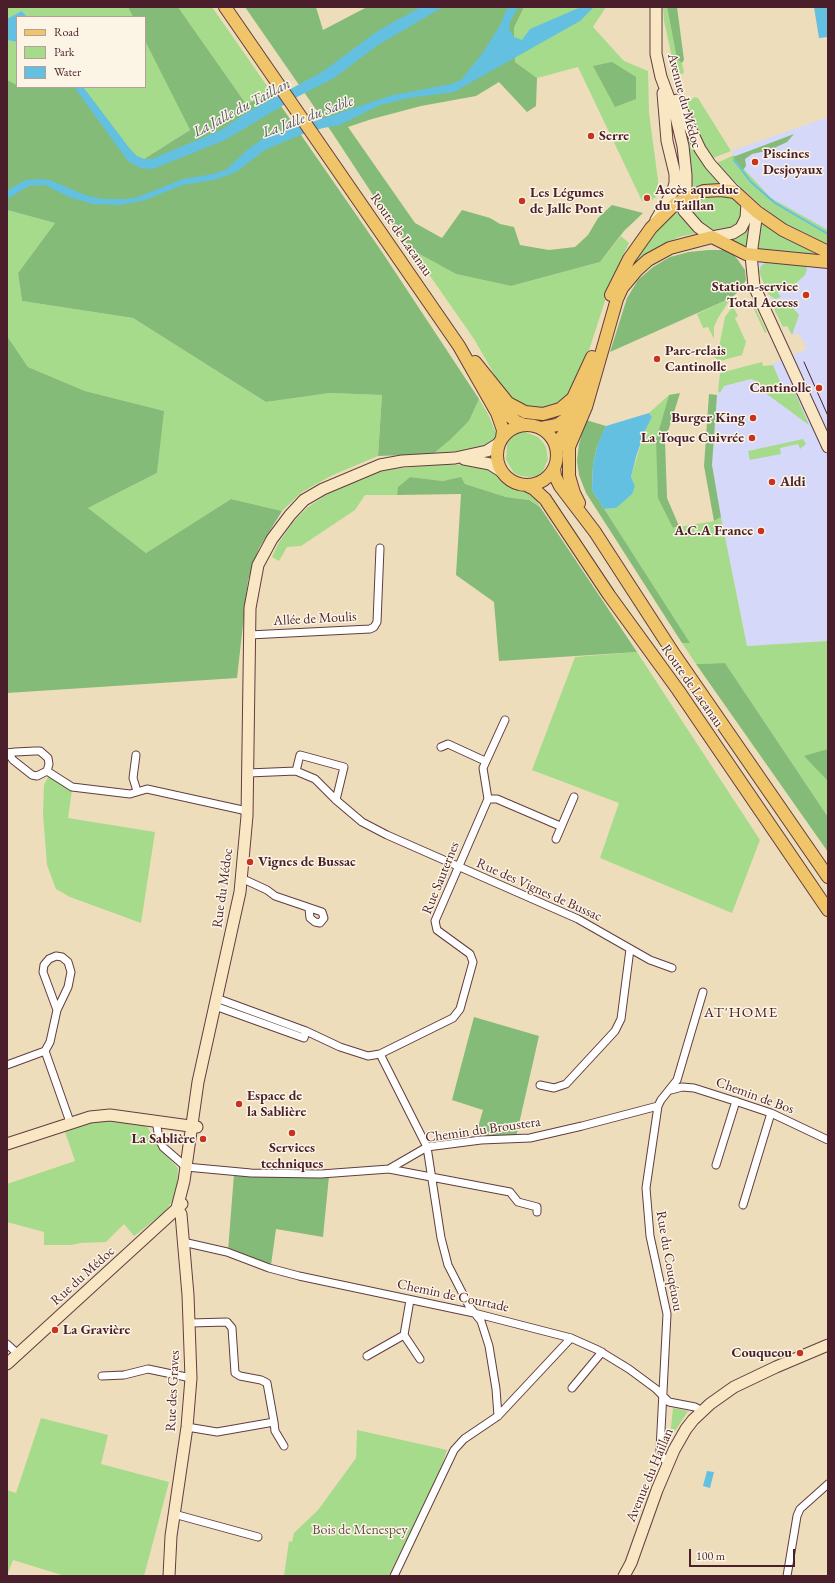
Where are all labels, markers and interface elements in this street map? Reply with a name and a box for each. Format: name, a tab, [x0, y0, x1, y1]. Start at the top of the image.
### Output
legend	[16, 16, 146, 88]
text: Road	[54, 24, 79, 40]
text: Park	[54, 44, 74, 60]
street label: Avenue du Médoc	[663, 52, 705, 150]
text: Water	[54, 64, 81, 80]
water label: La Jalle du Taillan	[190, 75, 294, 141]
water label: La Jalle du Sable	[260, 92, 356, 142]
place label: Serre	[599, 128, 629, 144]
marker: Serre	[586, 131, 596, 141]
place label: Piscines Desjoyaux	[763, 146, 822, 178]
marker: Piscines Desjoyaux	[750, 157, 760, 167]
place label: Accès aqueduc du Taillan	[655, 182, 739, 214]
place label: Les Légumes de Jalle Pont	[530, 185, 604, 218]
street label: Route de Lacanau	[366, 190, 436, 280]
marker: Accès aqueduc du Taillan	[642, 193, 652, 203]
marker: Les Légumes de Jalle Pont	[517, 196, 527, 206]
place label: Station-service Total Access	[712, 279, 798, 312]
marker: Station-service Total Access	[801, 290, 811, 300]
place label: Parc-relais Cantinolle	[665, 343, 726, 376]
marker: Parc-relais Cantinolle	[652, 354, 662, 364]
place label: Cantinolle	[750, 380, 811, 396]
marker: Cantinolle	[814, 383, 824, 393]
place label: Burger King	[671, 410, 745, 426]
marker: Burger King	[748, 413, 758, 423]
place label: La Toque Cuivrée	[641, 430, 744, 446]
marker: La Toque Cuivrée	[747, 433, 757, 443]
place label: Aldi	[780, 474, 806, 490]
marker: Aldi	[767, 477, 777, 487]
place label: A.C.A France	[674, 523, 753, 539]
marker: A.C.A France	[756, 526, 766, 536]
street label: Allée de Moulis	[273, 608, 357, 630]
street label: Route de Lacanau	[657, 641, 727, 731]
street label: Rue Sauternes	[419, 839, 463, 917]
street label: Rue du Médoc	[209, 847, 237, 929]
place label: Vignes de Bussac	[258, 854, 356, 870]
street label: Rue des Vignes de Bussac	[474, 855, 604, 925]
marker: Vignes de Bussac	[245, 857, 255, 867]
district label: AT'HOME	[704, 1004, 778, 1022]
street label: Chemin de Bos	[714, 1074, 796, 1118]
place label: Espace de la Sablière	[247, 1088, 306, 1120]
marker: Espace de la Sablière	[234, 1099, 244, 1109]
street label: Chemin du Broustera	[424, 1114, 542, 1146]
marker: Services techniques	[287, 1128, 297, 1138]
place label: La Sablière	[132, 1131, 195, 1147]
marker: La Sablière	[198, 1134, 208, 1144]
place label: Services techniques	[261, 1140, 323, 1172]
street label: Rue du Couqéuou	[652, 1210, 686, 1312]
street label: Rue du Médoc	[48, 1243, 118, 1309]
street label: Chemin de Courtade	[396, 1276, 510, 1316]
place label: La Gravière	[63, 1322, 130, 1338]
marker: La Gravière	[50, 1325, 60, 1335]
place label: Couqueou	[732, 1345, 792, 1361]
marker: Couqueou	[795, 1348, 805, 1358]
street label: Rue des Graves	[162, 1350, 184, 1432]
street label: Avenue du Haillan	[623, 1426, 677, 1524]
park label: Bois de Menespey	[312, 1522, 408, 1538]
scale bar	[691, 1541, 797, 1567]
text: 100 m	[696, 1548, 725, 1564]

